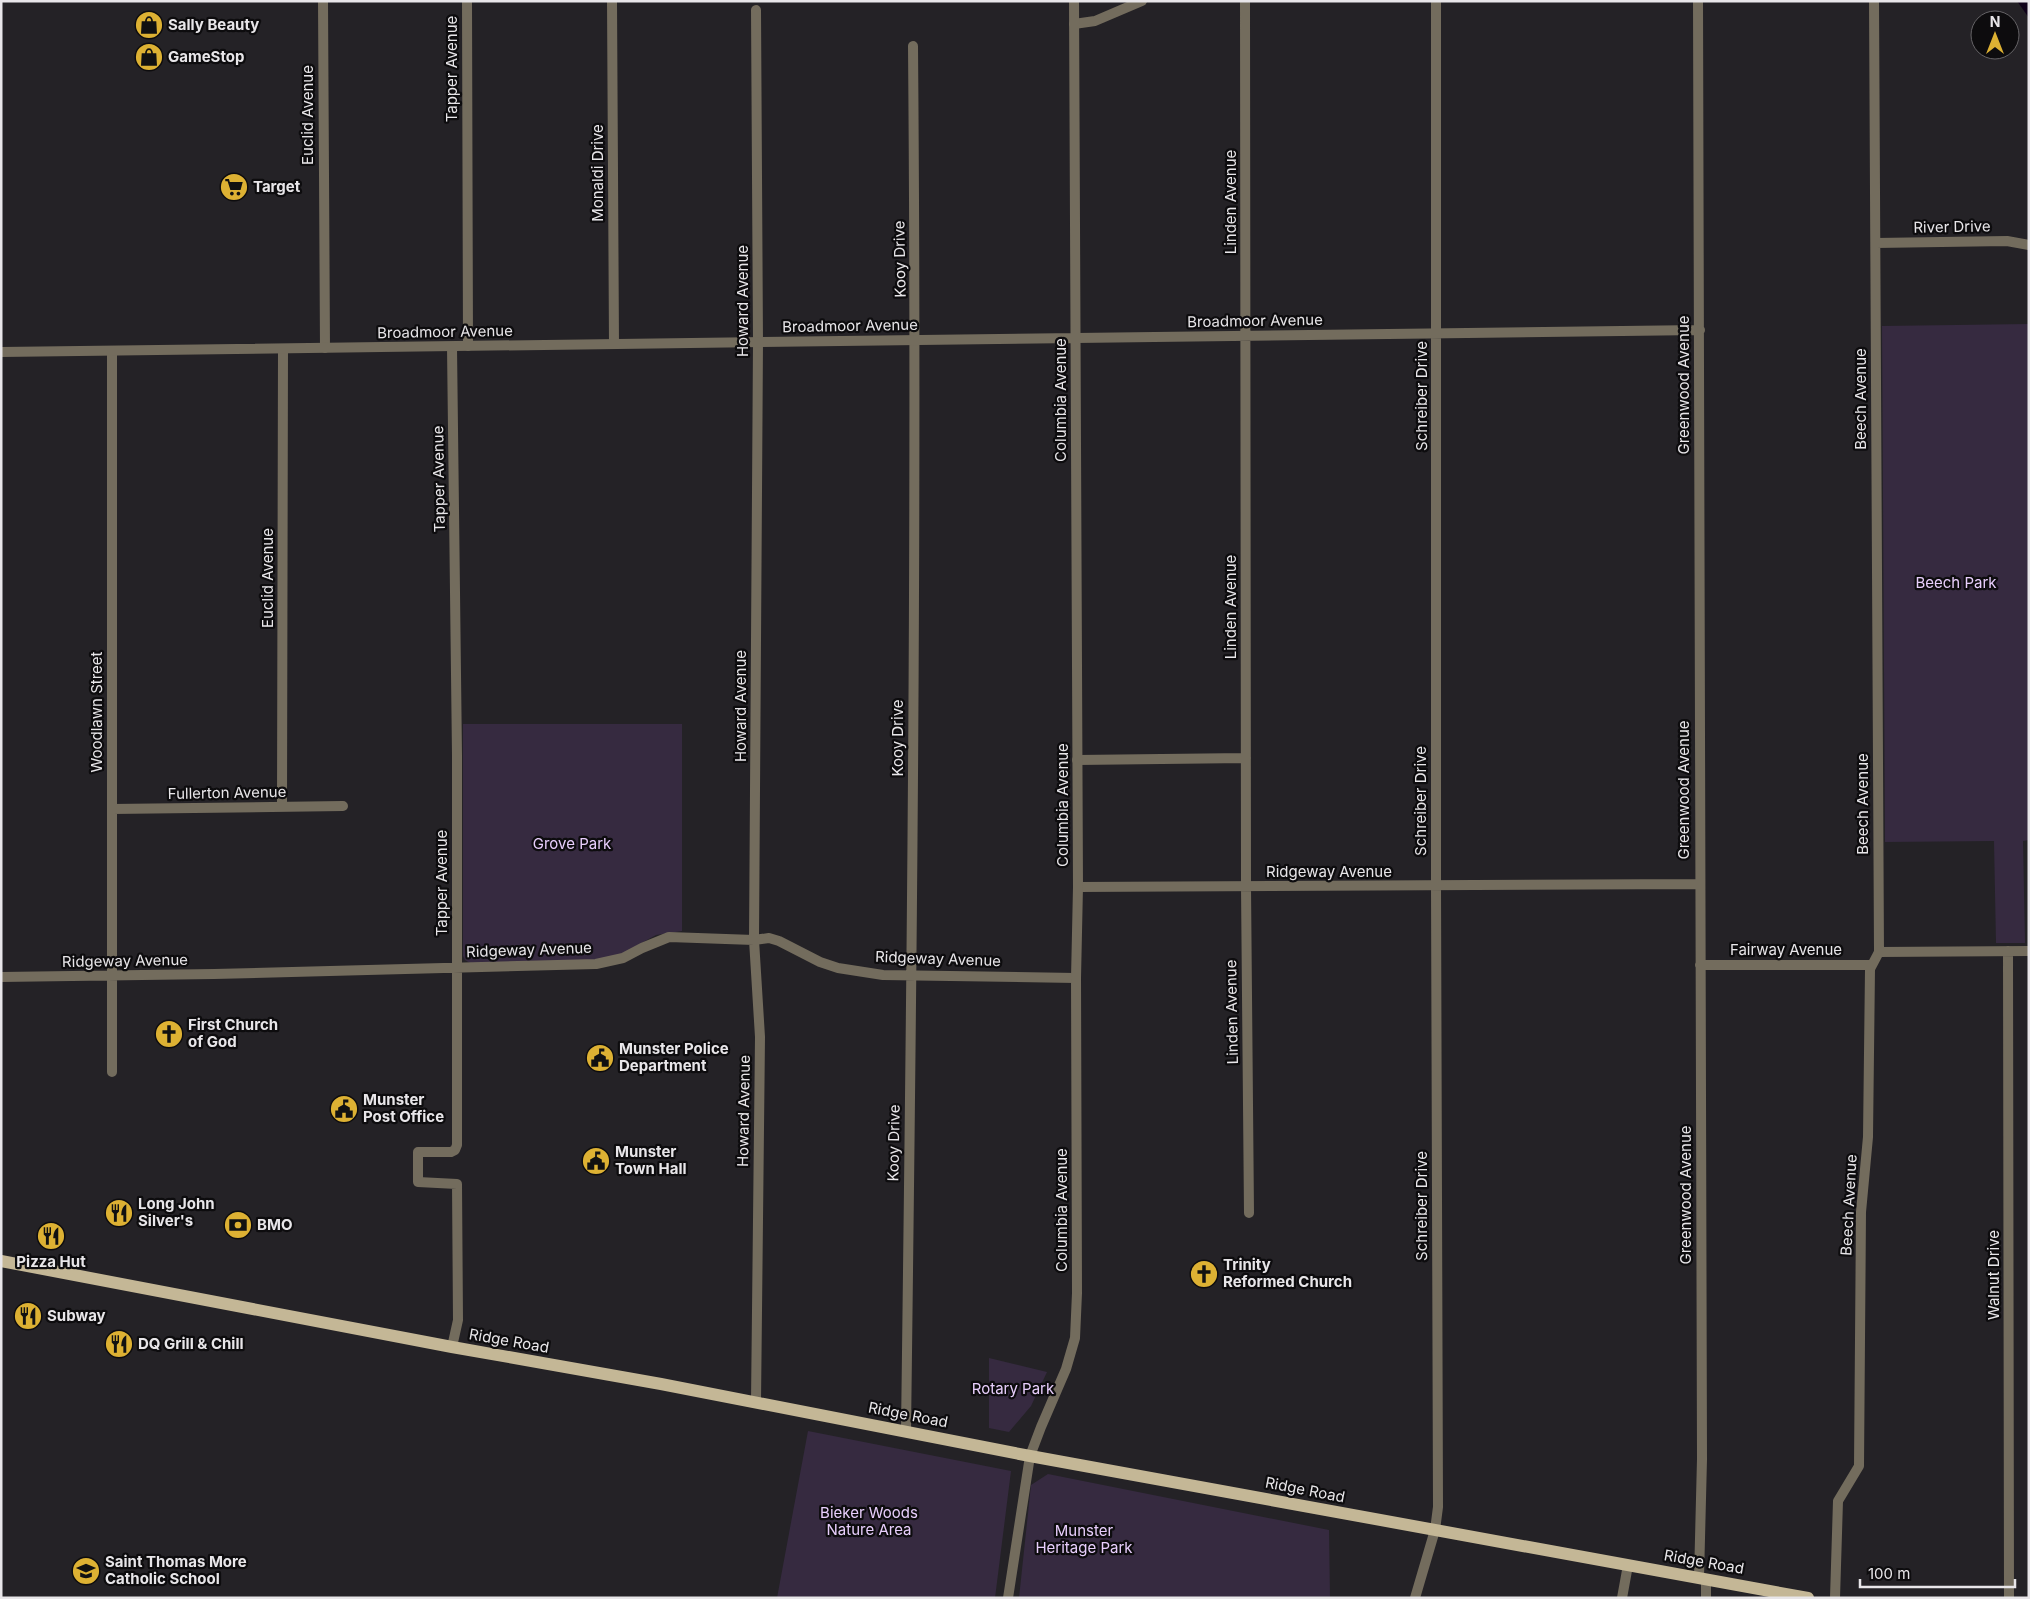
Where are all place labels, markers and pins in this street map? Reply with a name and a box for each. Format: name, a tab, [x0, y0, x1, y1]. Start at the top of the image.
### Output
shop icon: Sally Beauty	[134, 10, 164, 40]
place label: Sally Beauty	[168, 15, 259, 34]
shop icon: GameStop	[134, 42, 164, 72]
place label: GameStop	[168, 47, 244, 66]
supermarket icon: Target	[219, 172, 249, 202]
place label: Target	[253, 177, 301, 196]
place label: First Church of God	[188, 1015, 278, 1051]
church icon: First Church of God	[154, 1019, 184, 1049]
place label: Munster Police Department	[619, 1039, 729, 1075]
public building icon: Munster Police Department	[585, 1043, 615, 1073]
place label: Munster Post Office	[363, 1090, 444, 1126]
public building icon: Munster Post Office	[329, 1094, 359, 1124]
place label: Munster Town Hall	[615, 1142, 687, 1178]
public building icon: Munster Town Hall	[581, 1146, 611, 1176]
place label: Long John Silver's	[138, 1194, 215, 1230]
restaurant icon: Long John Silver's	[104, 1198, 134, 1228]
bank icon: BMO	[223, 1210, 253, 1240]
place label: BMO	[257, 1215, 292, 1234]
restaurant icon: Pizza Hut	[36, 1221, 66, 1251]
place label: Pizza Hut	[16, 1252, 86, 1271]
place label: Trinity Reformed Church	[1223, 1255, 1352, 1291]
church icon: Trinity Reformed Church	[1189, 1259, 1219, 1289]
restaurant icon: Subway	[13, 1301, 43, 1331]
place label: Subway	[47, 1306, 106, 1325]
restaurant icon: DQ Grill & Chill	[104, 1329, 134, 1359]
place label: DQ Grill & Chill	[138, 1334, 244, 1353]
place label: Saint Thomas More Catholic School	[105, 1552, 247, 1588]
school or university icon: Saint Thomas More Catholic School	[71, 1556, 101, 1586]

